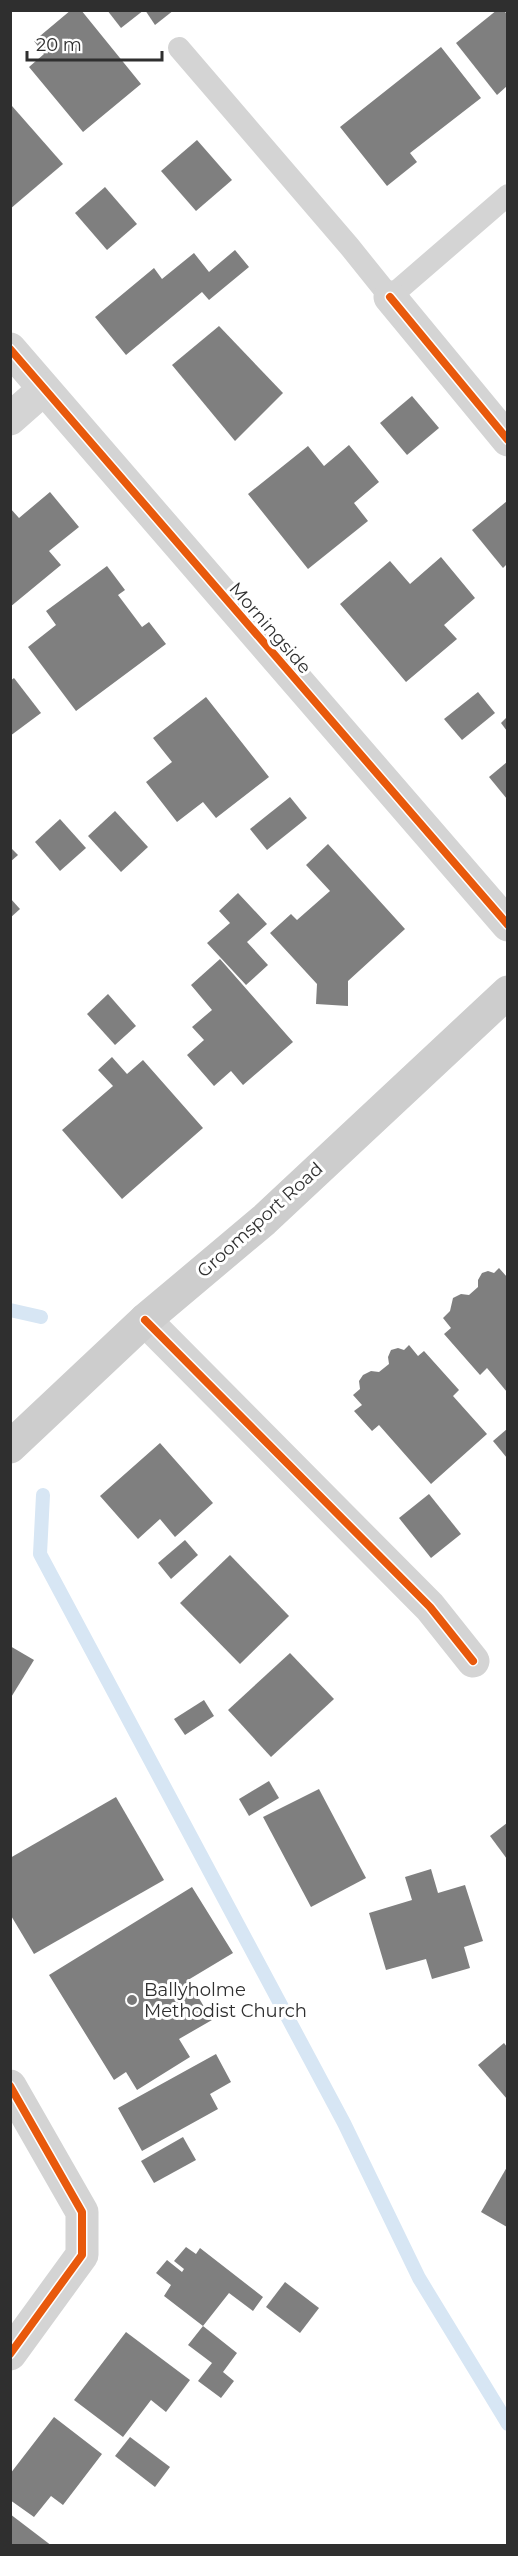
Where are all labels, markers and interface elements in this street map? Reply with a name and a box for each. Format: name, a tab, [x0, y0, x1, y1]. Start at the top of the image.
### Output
scale bar	[27, 24, 162, 62]
text: 20 m	[36, 34, 82, 56]
street label: Morningside	[224, 578, 316, 678]
street label: Groomsport Road	[193, 1158, 327, 1282]
place label: Ballyholme Methodist Church	[144, 1979, 307, 2022]
marker: Ballyholme Methodist Church	[125, 1993, 139, 2007]

